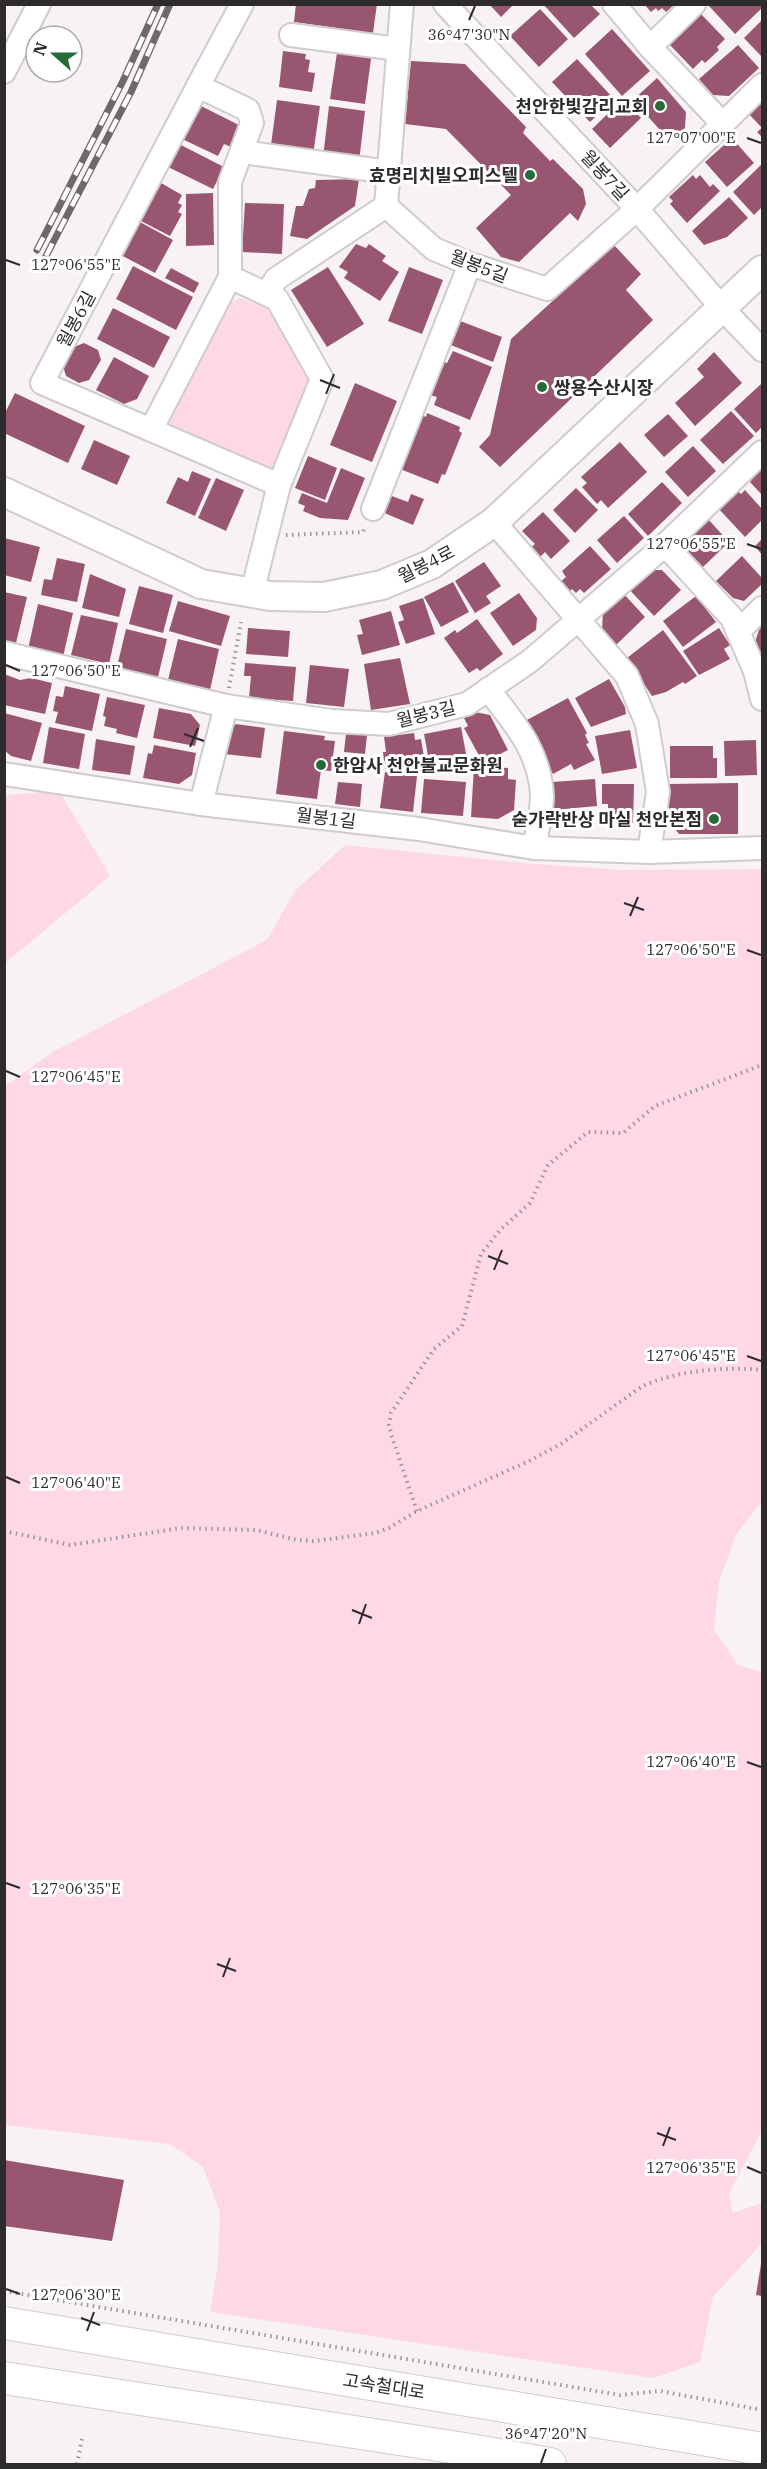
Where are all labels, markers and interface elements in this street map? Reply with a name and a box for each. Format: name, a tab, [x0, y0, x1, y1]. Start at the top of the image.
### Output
north arrow	[24, 24, 84, 84]
text: 36°47'30"N	[428, 25, 510, 44]
text: N	[28, 39, 52, 58]
place label: 천안한빛감리교회	[516, 95, 648, 118]
marker: 천안한빛감리교회	[653, 99, 667, 113]
text: 127°07'00"E	[646, 128, 736, 147]
street label: 월봉7길	[576, 145, 634, 205]
place label: 효명리치빌오피스텔	[369, 164, 518, 187]
marker: 효명리치빌오피스텔	[523, 168, 537, 182]
street label: 월봉5길	[447, 244, 511, 288]
text: 127°06'55"E	[31, 255, 121, 274]
street label: 월봉6길	[52, 287, 100, 351]
place label: 쌍용수산시장	[554, 376, 654, 399]
marker: 쌍용수산시장	[535, 380, 549, 394]
text: 127°06'55"E	[646, 534, 736, 553]
street label: 월봉4로	[394, 540, 458, 588]
text: 127°06'50"E	[31, 661, 121, 680]
street label: 월봉3길	[394, 696, 458, 732]
place label: 한암사 천안불교문화원	[333, 754, 503, 777]
marker: 한암사 천안불교문화원	[314, 758, 328, 772]
street label: 월봉1길	[295, 803, 357, 833]
place label: 숟가락반상 마실 천안본점	[511, 808, 702, 831]
marker: 숟가락반상 마실 천안본점	[707, 812, 721, 826]
text: 127°06'50"E	[646, 940, 736, 959]
text: 127°06'45"E	[31, 1067, 121, 1086]
text: 127°06'45"E	[646, 1346, 736, 1365]
text: 127°06'40"E	[31, 1473, 121, 1492]
text: 127°06'40"E	[646, 1752, 736, 1771]
text: 127°06'35"E	[31, 1879, 121, 1898]
text: 127°06'35"E	[646, 2158, 736, 2177]
text: 127°06'30"E	[31, 2285, 121, 2304]
street label: 고속철대로	[341, 2368, 427, 2404]
text: 36°47'20"N	[505, 2424, 587, 2443]

